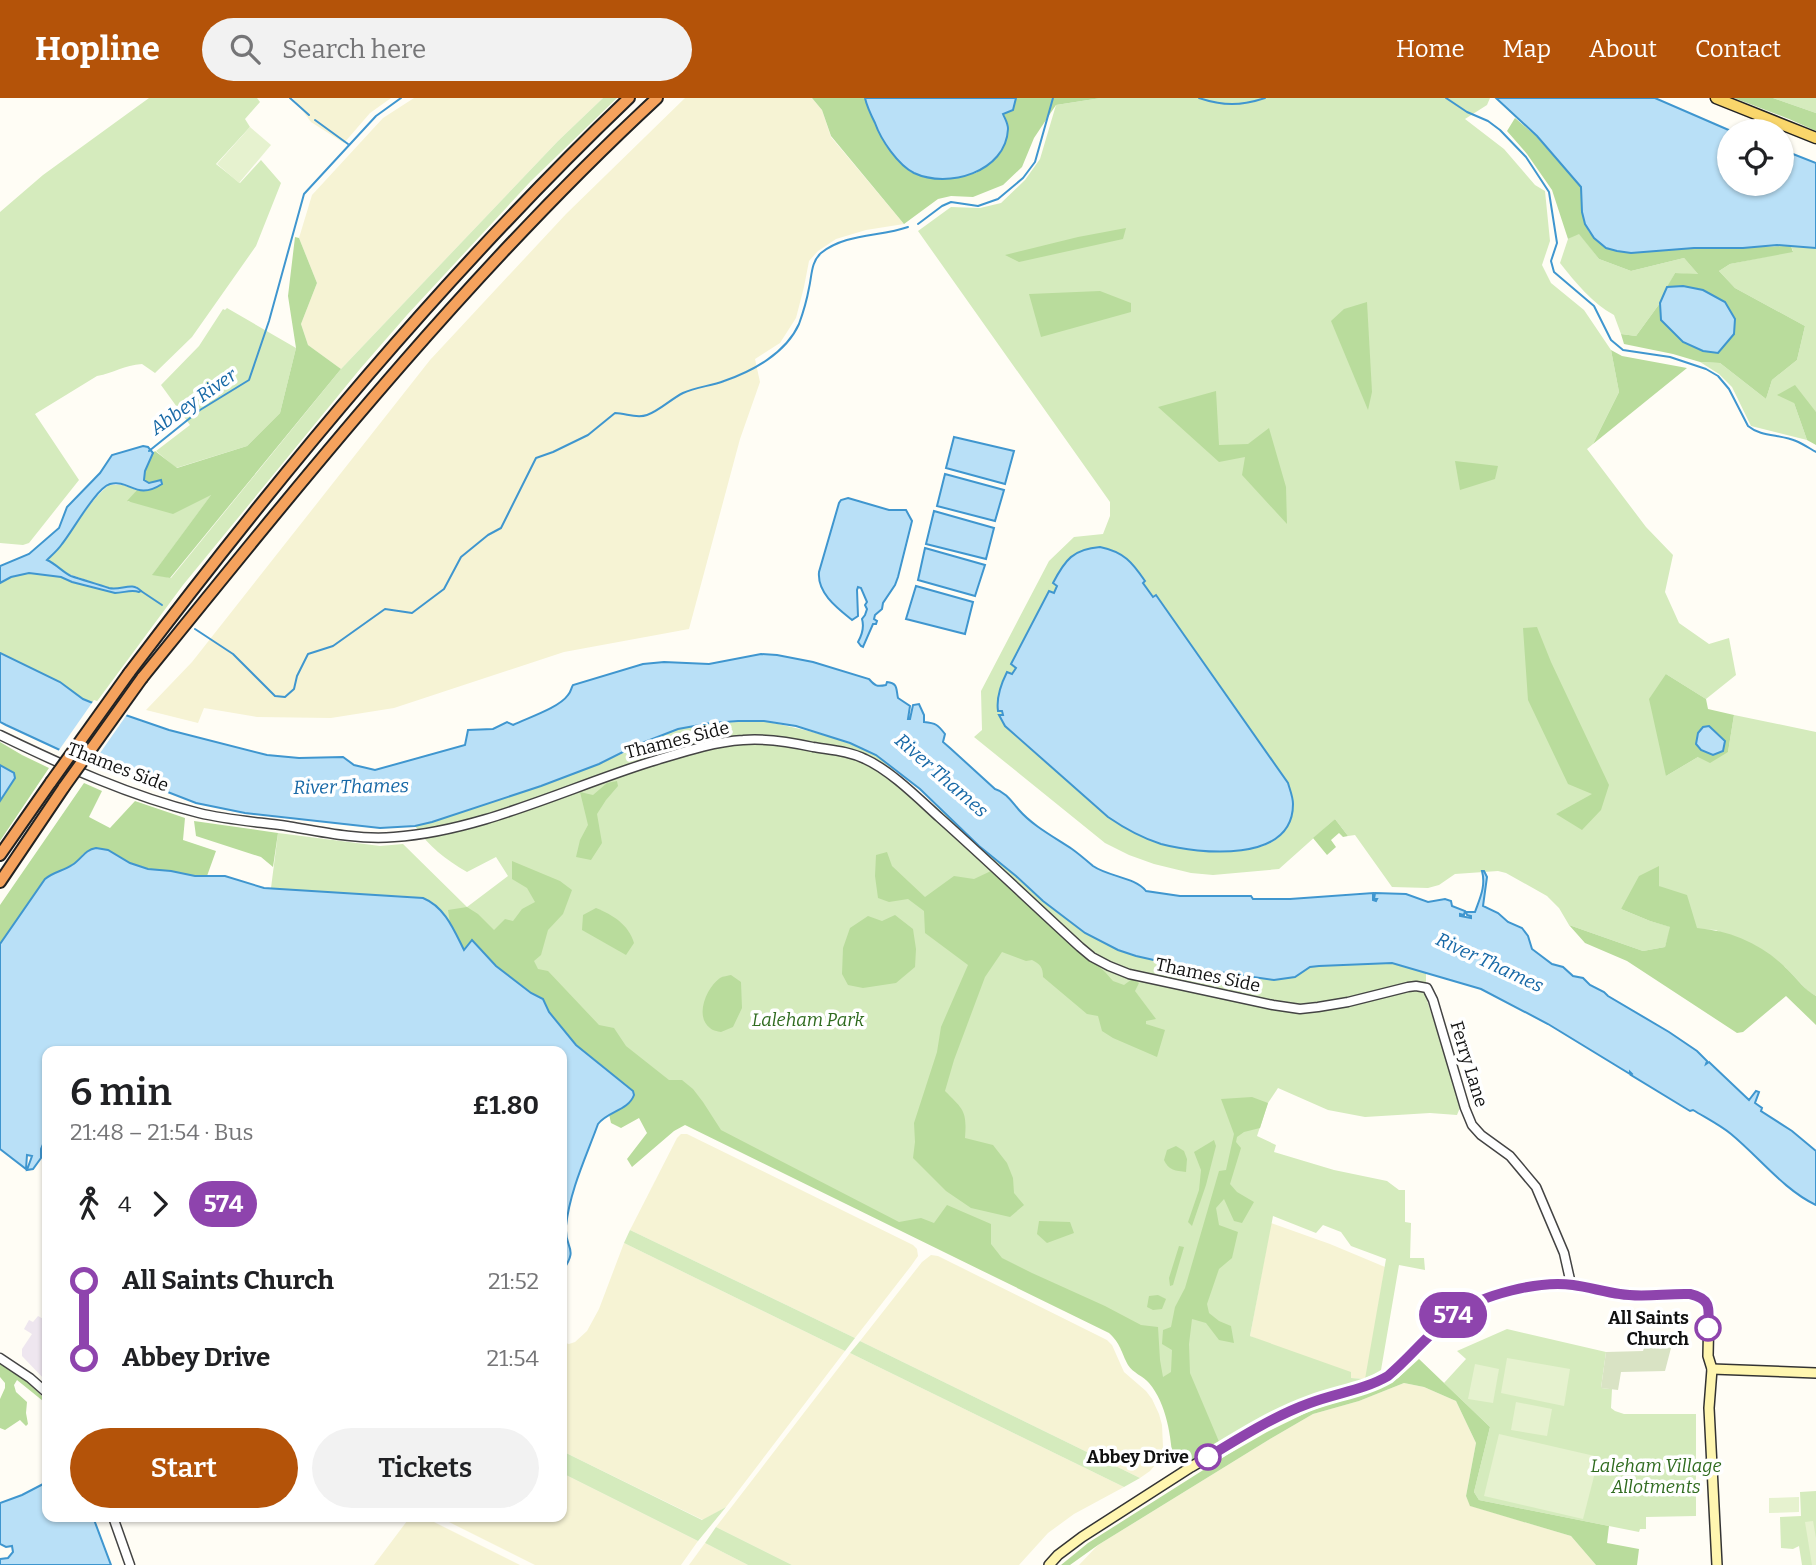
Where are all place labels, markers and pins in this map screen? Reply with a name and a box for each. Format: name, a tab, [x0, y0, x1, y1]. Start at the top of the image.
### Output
place label: All Saints Church	[1608, 1307, 1690, 1350]
marker: All Saints Church	[1695, 1315, 1721, 1341]
marker: Abbey Drive	[1195, 1444, 1221, 1470]
place label: Abbey Drive	[1086, 1446, 1189, 1468]

